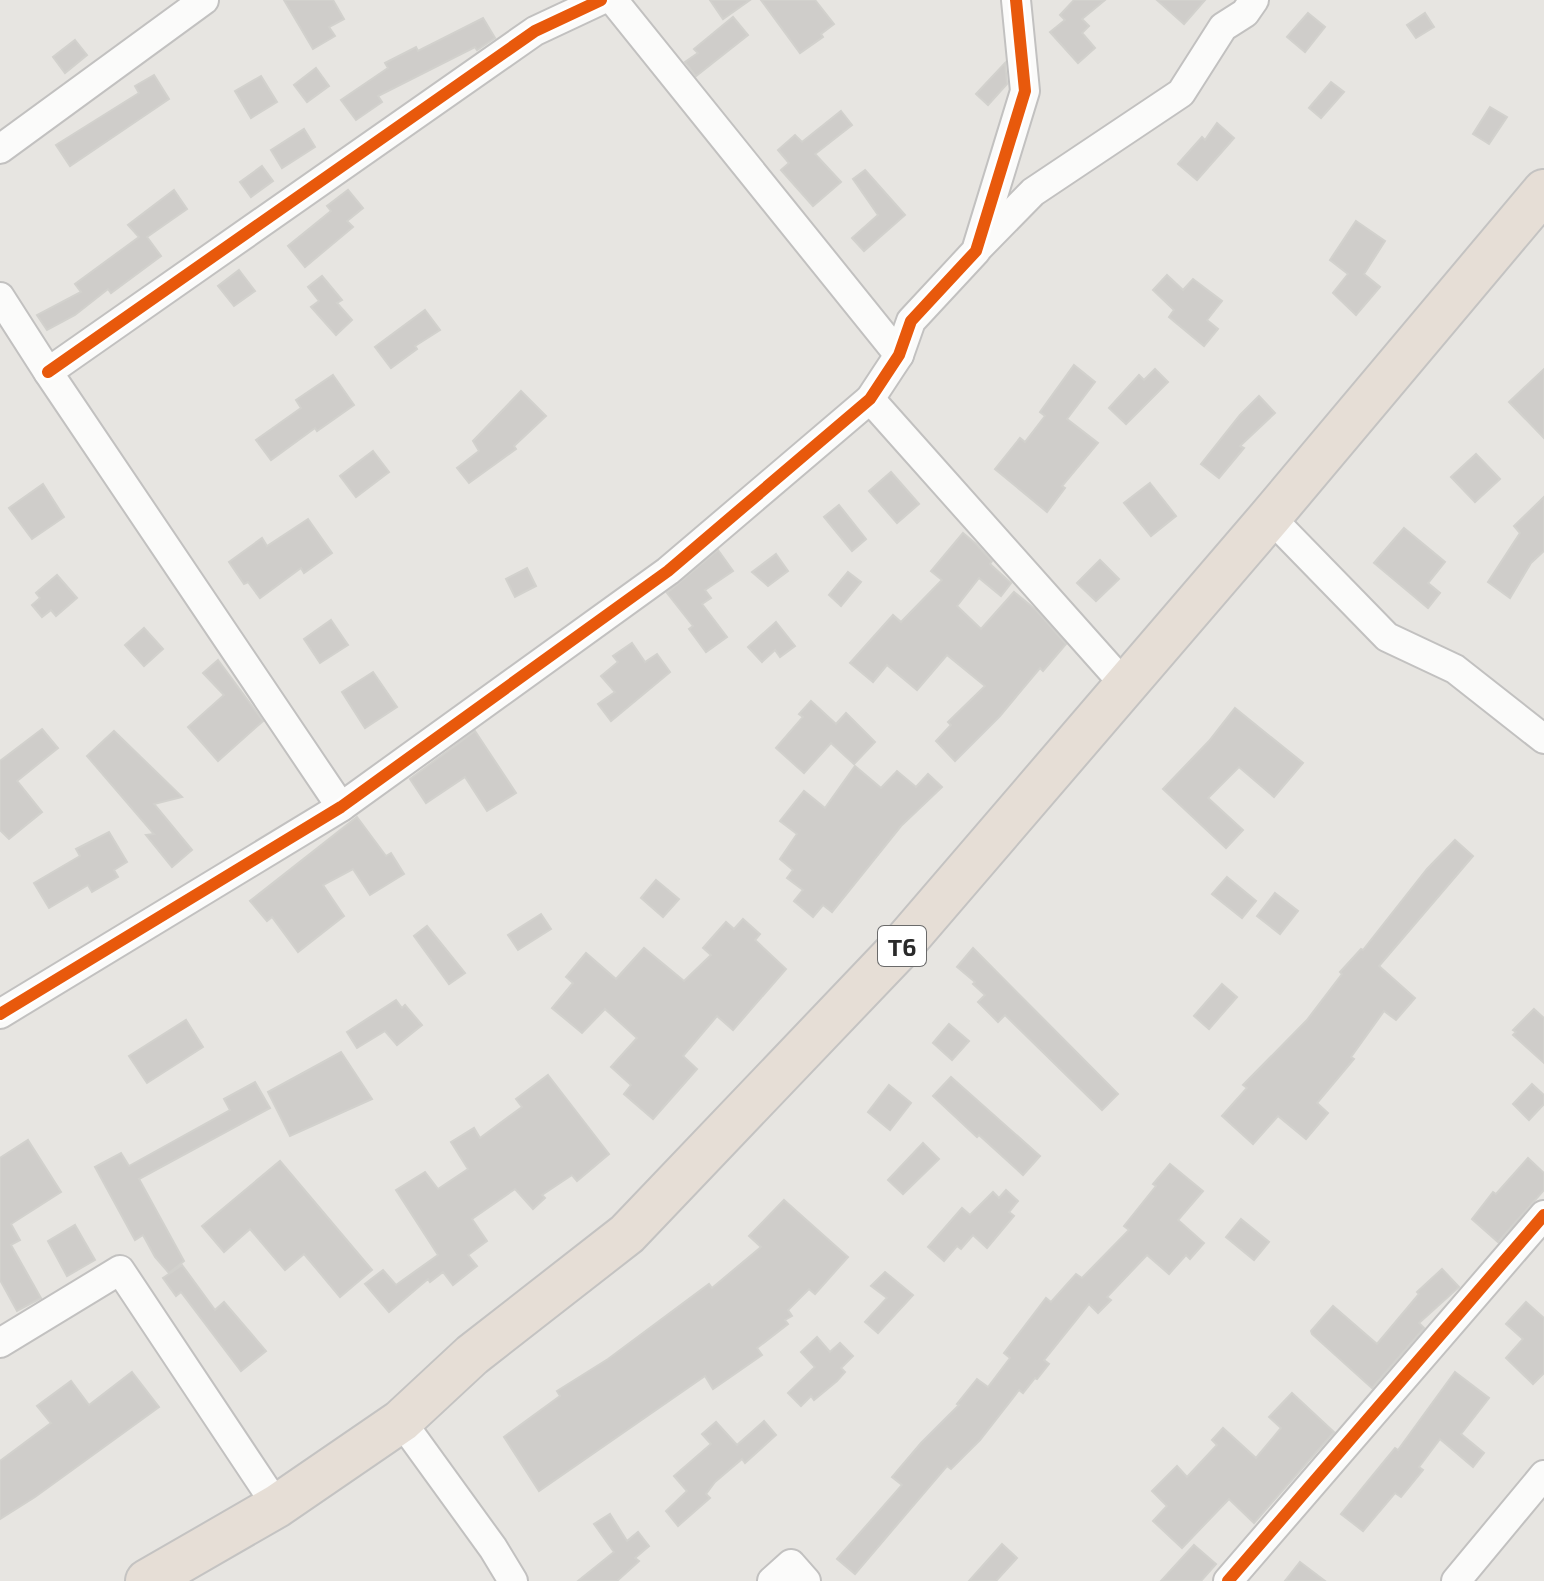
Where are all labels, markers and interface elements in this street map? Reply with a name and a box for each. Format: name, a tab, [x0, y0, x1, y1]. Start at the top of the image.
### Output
road number: T6	[878, 926, 926, 966]

